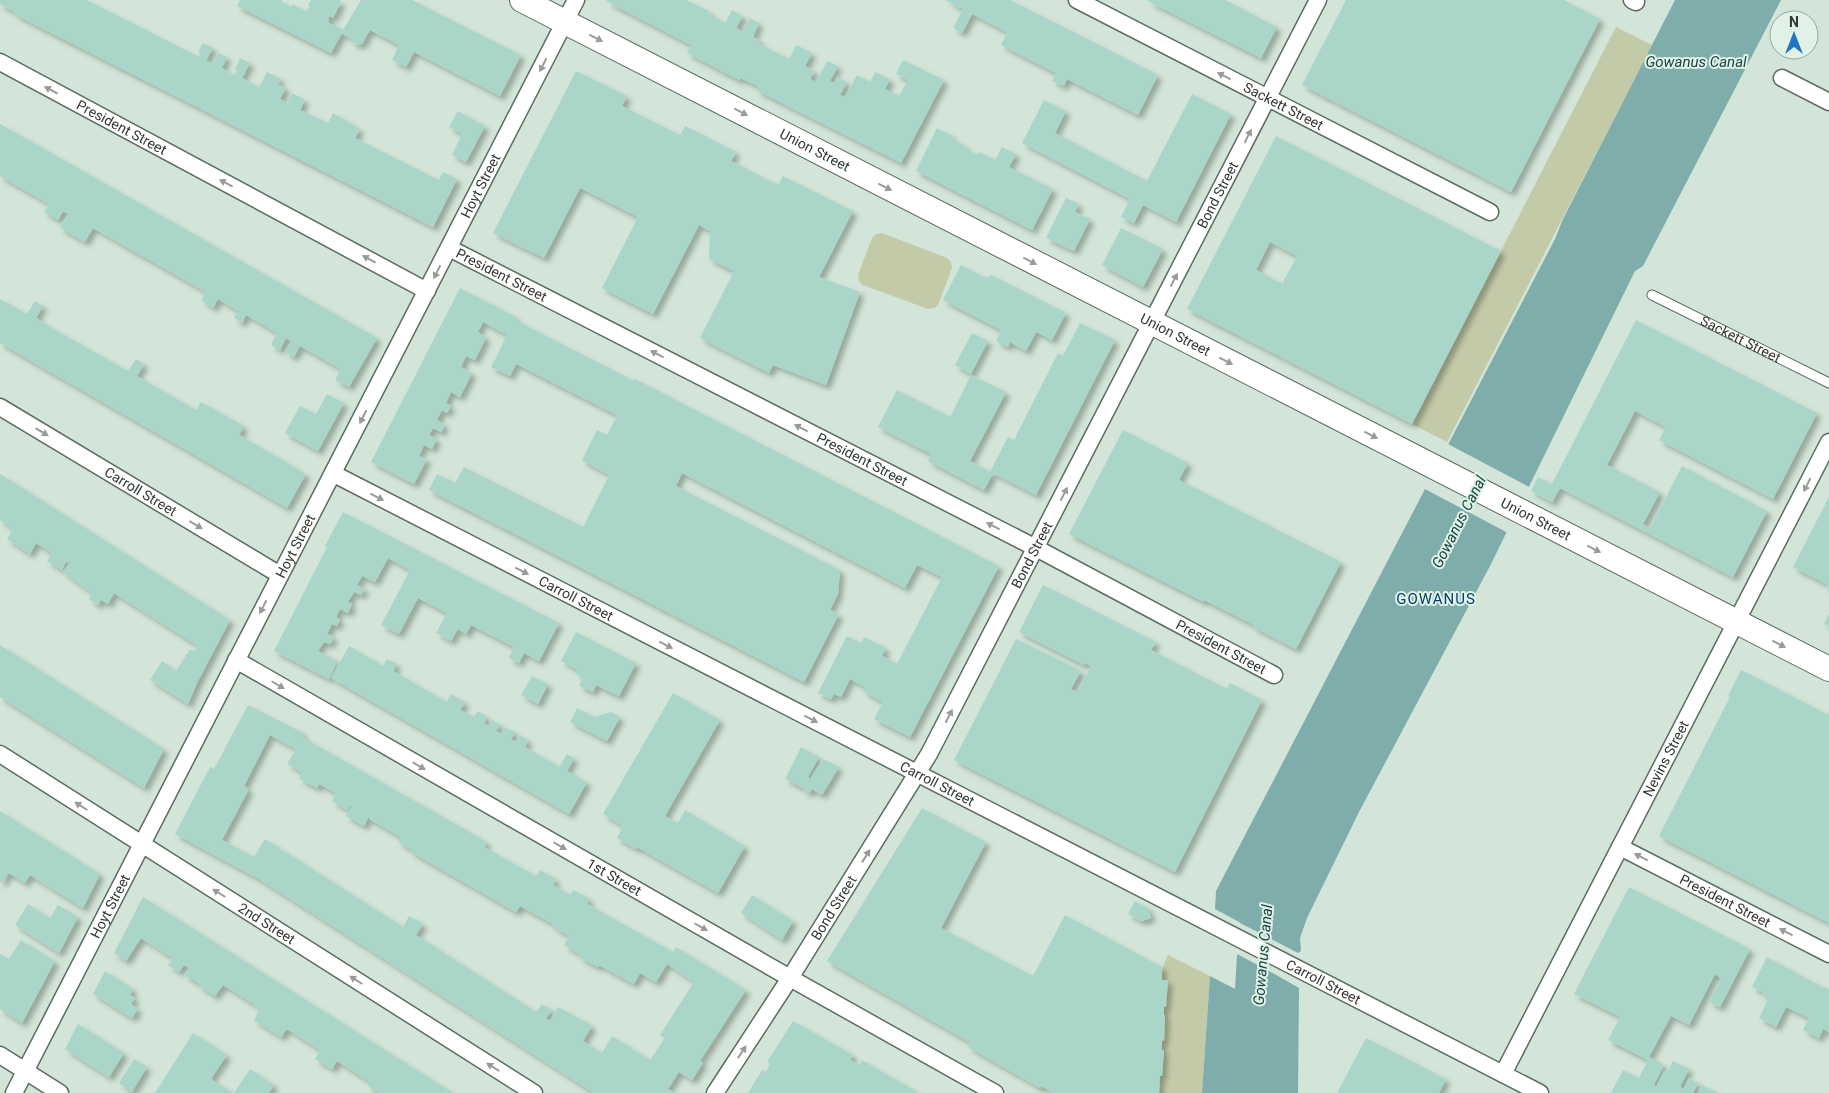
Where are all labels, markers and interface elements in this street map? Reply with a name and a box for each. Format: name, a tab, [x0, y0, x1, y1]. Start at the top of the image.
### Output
north arrow	[1769, 10, 1819, 60]
text: N	[1789, 14, 1799, 30]
one-way arrow	[589, 34, 604, 42]
water label: Gowanus Canal	[1645, 53, 1747, 71]
one-way arrow	[539, 58, 547, 73]
one-way arrow	[1217, 72, 1231, 80]
street label: Sackett Street	[1241, 79, 1326, 133]
one-way arrow	[44, 86, 59, 94]
street label: President Street	[74, 97, 170, 158]
one-way arrow	[734, 108, 748, 116]
street label: Union Street	[777, 125, 853, 175]
one-way arrow	[1244, 129, 1252, 143]
street label: Hoyt Street	[457, 151, 504, 220]
street label: Bond Street	[1194, 159, 1241, 231]
one-way arrow	[218, 179, 233, 187]
one-way arrow	[878, 183, 892, 191]
street label: President Street	[454, 245, 550, 305]
one-way arrow	[362, 255, 376, 263]
one-way arrow	[1022, 257, 1037, 265]
one-way arrow	[433, 265, 441, 279]
one-way arrow	[1170, 273, 1178, 287]
street label: Union Street	[1138, 310, 1213, 359]
street label: Sackett Street	[1698, 312, 1784, 366]
one-way arrow	[649, 350, 664, 358]
one-way arrow	[1219, 357, 1233, 365]
one-way arrow	[359, 410, 367, 424]
one-way arrow	[794, 424, 809, 432]
one-way arrow	[35, 428, 48, 437]
street label: President Street	[814, 429, 911, 489]
one-way arrow	[1364, 431, 1378, 439]
street label: Carroll Street	[102, 464, 180, 519]
water label: Gowanus Canal	[1428, 472, 1490, 571]
one-way arrow	[1803, 478, 1811, 492]
one-way arrow	[1060, 487, 1068, 501]
one-way arrow	[370, 493, 384, 501]
street label: Union Street	[1498, 494, 1574, 544]
street label: Hoyt Street	[272, 511, 318, 581]
street label: Bond Street	[1008, 518, 1056, 591]
one-way arrow	[190, 521, 203, 530]
one-way arrow	[985, 522, 1000, 530]
one-way arrow	[1587, 545, 1602, 553]
one-way arrow	[514, 567, 529, 575]
street label: Carroll Street	[536, 573, 616, 624]
district label: GOWANUS	[1396, 590, 1476, 608]
one-way arrow	[259, 600, 267, 615]
street label: President Street	[1173, 616, 1269, 677]
one-way arrow	[1772, 640, 1787, 648]
one-way arrow	[659, 641, 673, 649]
one-way arrow	[272, 680, 285, 689]
one-way arrow	[945, 709, 953, 723]
one-way arrow	[803, 715, 818, 723]
street label: Nevins Street	[1640, 718, 1692, 799]
street label: Carroll Street	[897, 758, 977, 809]
one-way arrow	[413, 761, 426, 770]
one-way arrow	[75, 801, 88, 811]
one-way arrow	[554, 842, 567, 851]
one-way arrow	[861, 849, 870, 862]
one-way arrow	[1634, 853, 1648, 861]
street label: 1st Street	[584, 855, 645, 899]
street label: Hoyt Street	[87, 871, 133, 941]
street label: President Street	[1677, 871, 1773, 931]
street label: Bond Street	[808, 872, 860, 943]
one-way arrow	[212, 888, 225, 898]
street label: 2nd Street	[235, 899, 298, 947]
water label: Gowanus Canal	[1250, 903, 1276, 1006]
one-way arrow	[694, 923, 709, 931]
one-way arrow	[1778, 928, 1793, 936]
street label: Carroll Street	[1283, 956, 1364, 1008]
one-way arrow	[349, 975, 363, 985]
one-way arrow	[737, 1046, 747, 1059]
one-way arrow	[487, 1062, 500, 1072]

